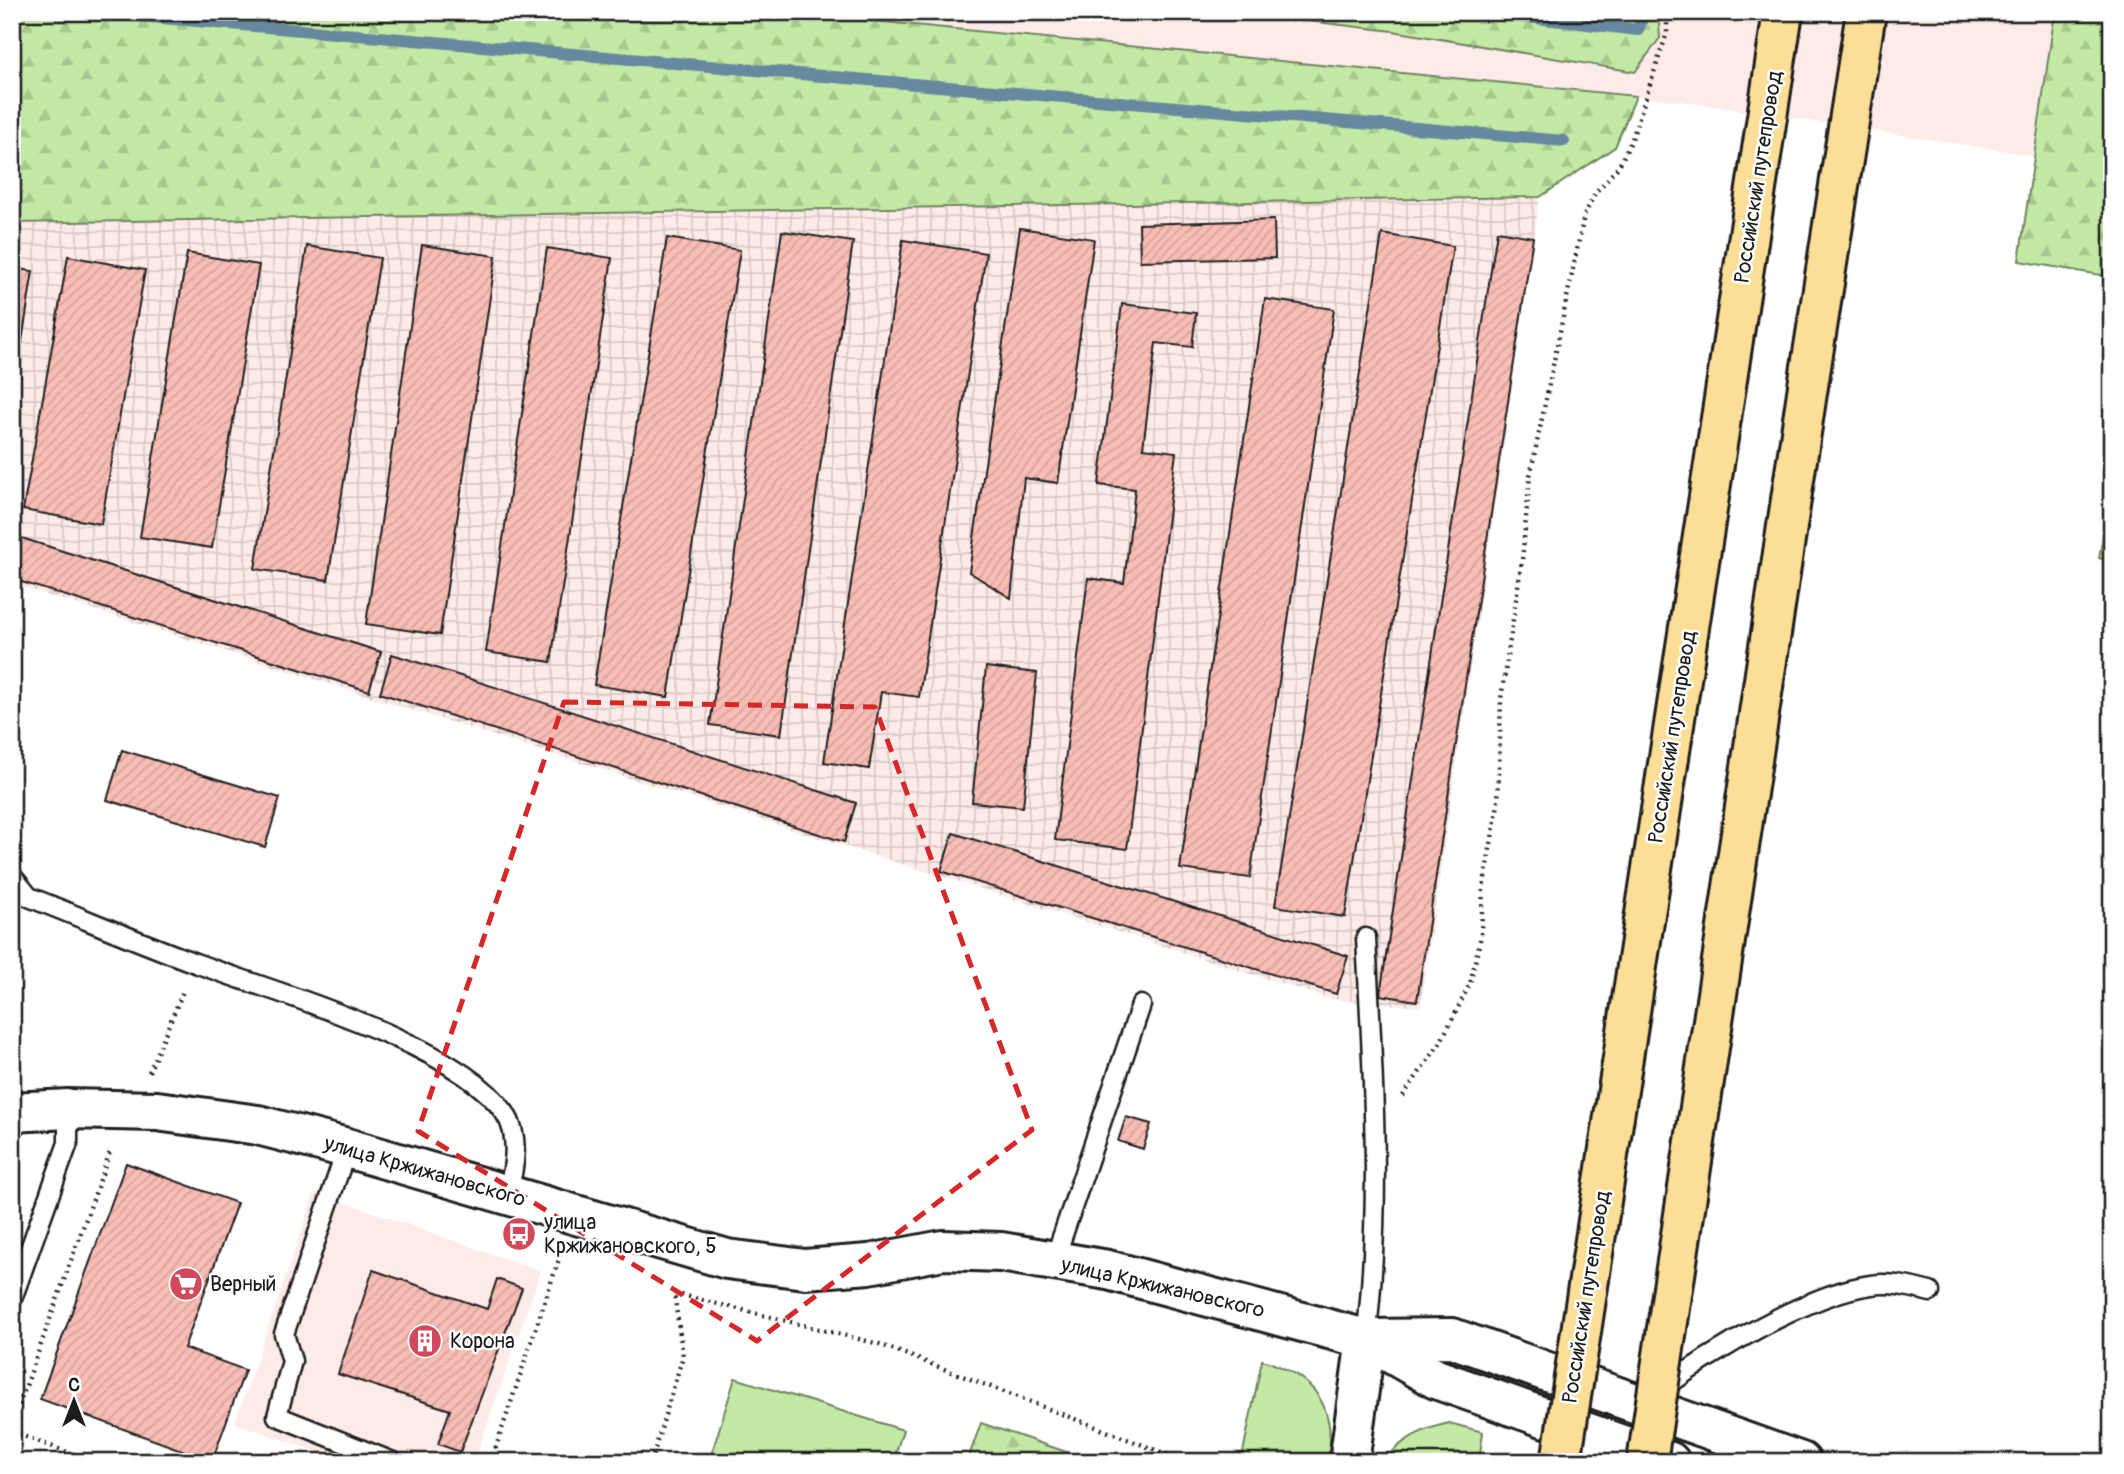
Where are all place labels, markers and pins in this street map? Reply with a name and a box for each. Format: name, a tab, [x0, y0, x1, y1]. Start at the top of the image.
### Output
place label: улица Кржижановского, 5	[543, 1209, 717, 1260]
bus stop icon: улица Кржижановского, 5	[500, 1215, 538, 1253]
supermarket icon: Верный	[167, 1265, 205, 1303]
place label: Верный	[210, 1271, 276, 1298]
building icon: Корона	[406, 1322, 444, 1360]
place label: Корона	[450, 1328, 515, 1355]

